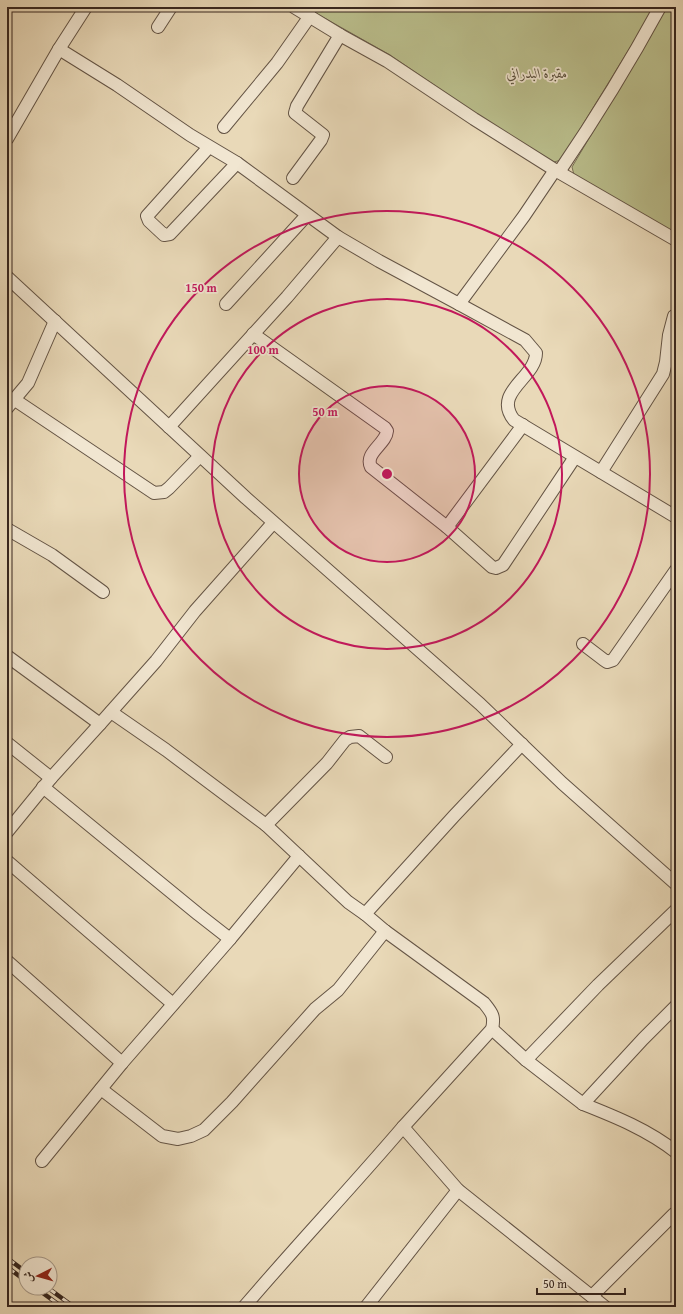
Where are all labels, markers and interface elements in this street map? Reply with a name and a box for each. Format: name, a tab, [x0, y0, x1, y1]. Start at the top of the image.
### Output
park label: مقبرة البدراني	[507, 63, 567, 85]
text: 150 m	[185, 279, 218, 296]
text: 100 m	[247, 341, 280, 358]
text: 50 m	[312, 403, 338, 420]
centre of rings	[380, 467, 394, 481]
north arrow	[18, 1256, 58, 1296]
scale bar	[537, 1270, 625, 1296]
text: ش	[20, 1271, 37, 1283]
text: 50 m	[543, 1275, 567, 1292]

